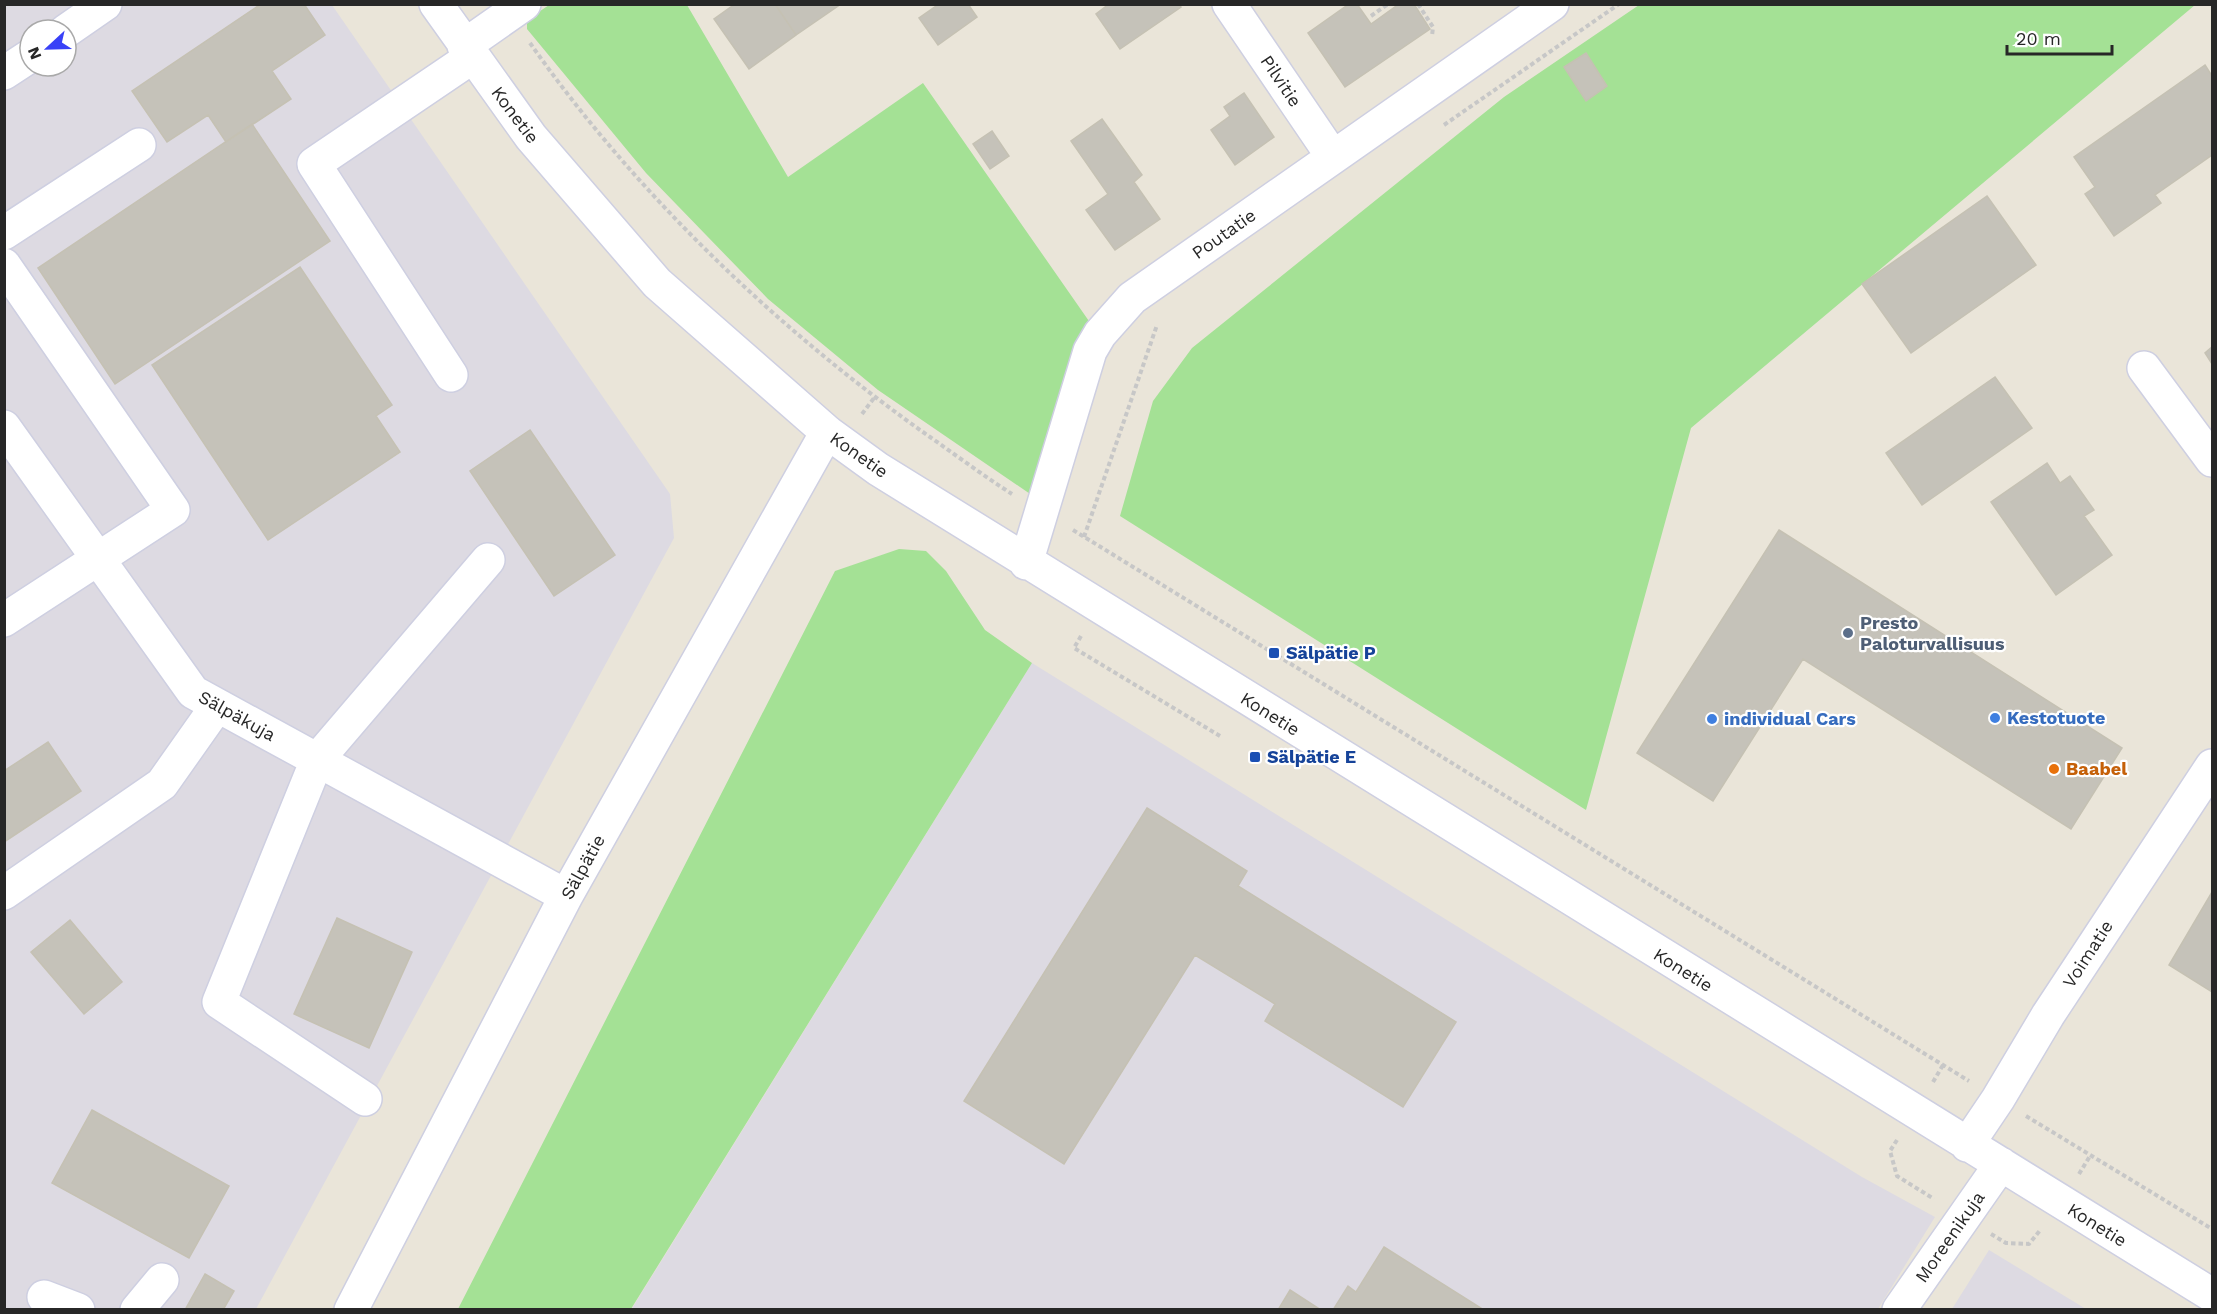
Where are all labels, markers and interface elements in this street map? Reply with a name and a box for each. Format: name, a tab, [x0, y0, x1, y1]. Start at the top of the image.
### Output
north arrow	[18, 18, 78, 78]
scale bar	[2007, 18, 2112, 56]
text: 20 m	[2016, 28, 2061, 49]
text: N	[24, 44, 46, 62]
street label: Pilvitie	[1257, 51, 1306, 111]
street label: Konetie	[487, 82, 544, 147]
street label: Poutatie	[1188, 204, 1260, 263]
street label: Konetie	[826, 427, 892, 482]
place label: Presto Paloturvallisuus	[1860, 612, 2005, 654]
marker: Presto Paloturvallisuus	[1841, 626, 1855, 640]
place label: Sälpätie P	[1286, 642, 1376, 663]
marker: Sälpätie P	[1267, 646, 1281, 660]
street label: Sälpäkuja	[195, 686, 279, 745]
street label: Konetie	[1237, 687, 1304, 740]
place label: Kestotuote	[2007, 707, 2105, 728]
place label: individual Cars	[1724, 708, 1856, 729]
marker: Kestotuote	[1988, 711, 2002, 725]
marker: individual Cars	[1705, 712, 1719, 726]
place label: Sälpätie E	[1267, 746, 1356, 767]
marker: Sälpätie E	[1248, 750, 1262, 764]
place label: Baabel	[2066, 758, 2127, 779]
marker: Baabel	[2047, 762, 2061, 776]
street label: Sälpätie	[556, 831, 609, 903]
street label: Voimatie	[2058, 916, 2117, 991]
street label: Konetie	[1650, 943, 1717, 996]
street label: Moreenikuja	[1911, 1187, 1989, 1286]
street label: Konetie	[2064, 1198, 2131, 1251]

